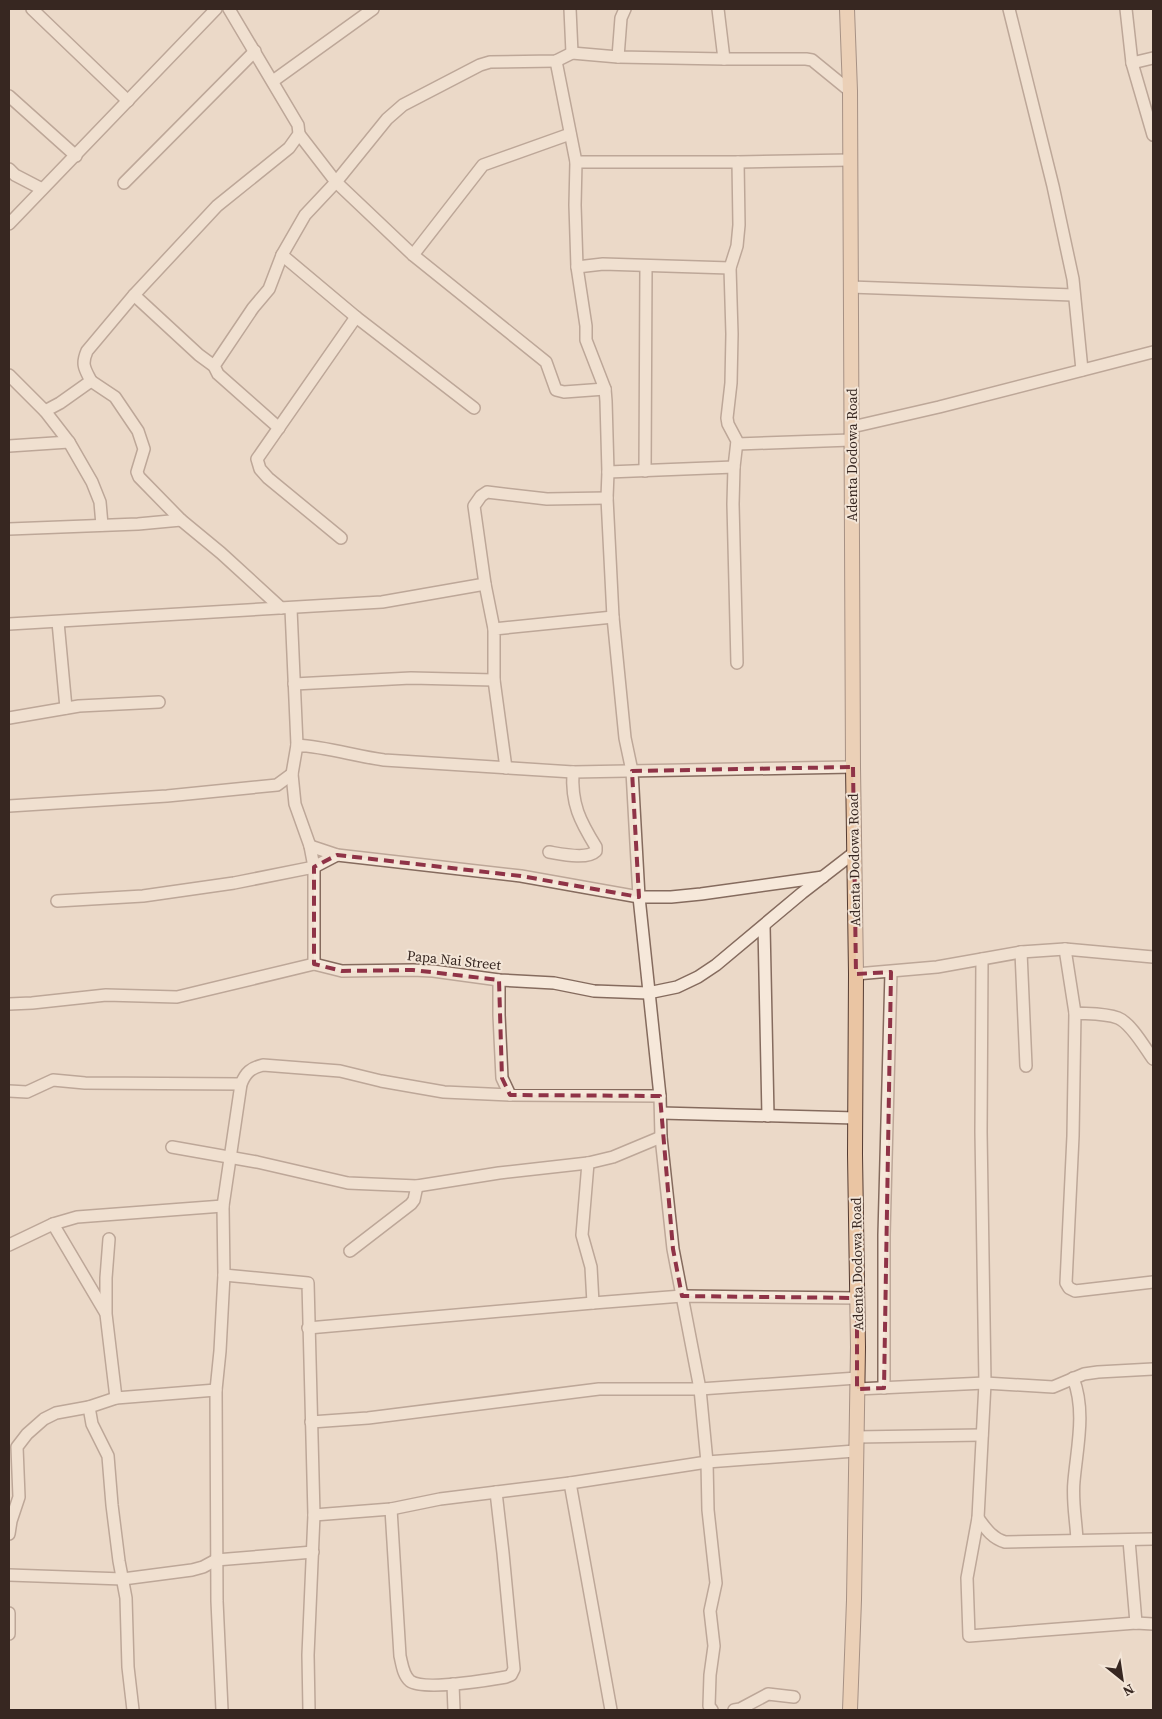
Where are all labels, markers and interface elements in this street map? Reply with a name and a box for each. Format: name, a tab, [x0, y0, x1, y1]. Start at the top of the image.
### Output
street label: Adenta Dodowa Road	[842, 388, 862, 522]
street label: Adenta Dodowa Road	[843, 793, 865, 927]
street label: Papa Nai Street	[406, 945, 502, 975]
street label: Adenta Dodowa Road	[846, 1197, 868, 1331]
north arrow	[1097, 1654, 1147, 1704]
text: N	[1119, 1679, 1138, 1701]

